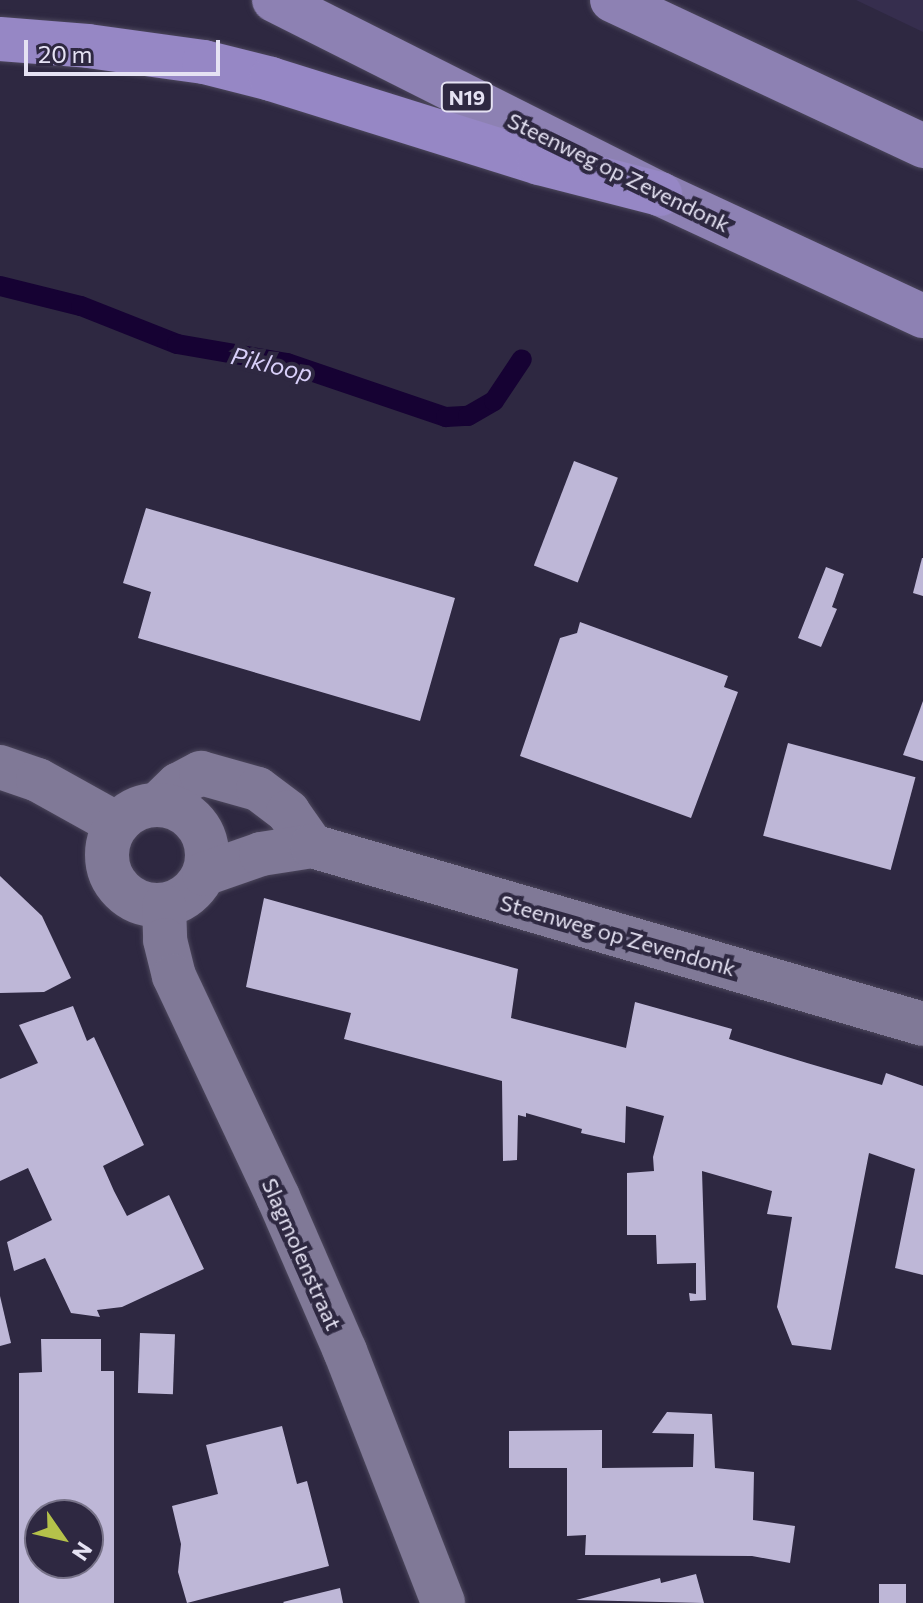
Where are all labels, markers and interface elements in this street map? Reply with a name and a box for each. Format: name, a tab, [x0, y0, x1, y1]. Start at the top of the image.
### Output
scale bar	[28, 24, 224, 74]
text: 20 m	[38, 39, 92, 68]
road number: N19	[439, 81, 495, 113]
street label: Steenweg op Zevendonk	[504, 107, 734, 237]
water label: Pikloop	[228, 341, 316, 387]
street label: Steenweg op Zevendonk	[497, 889, 739, 981]
street label: Slagmolenstraat	[257, 1174, 347, 1334]
north arrow	[24, 1499, 104, 1579]
text: N	[67, 1537, 98, 1566]

